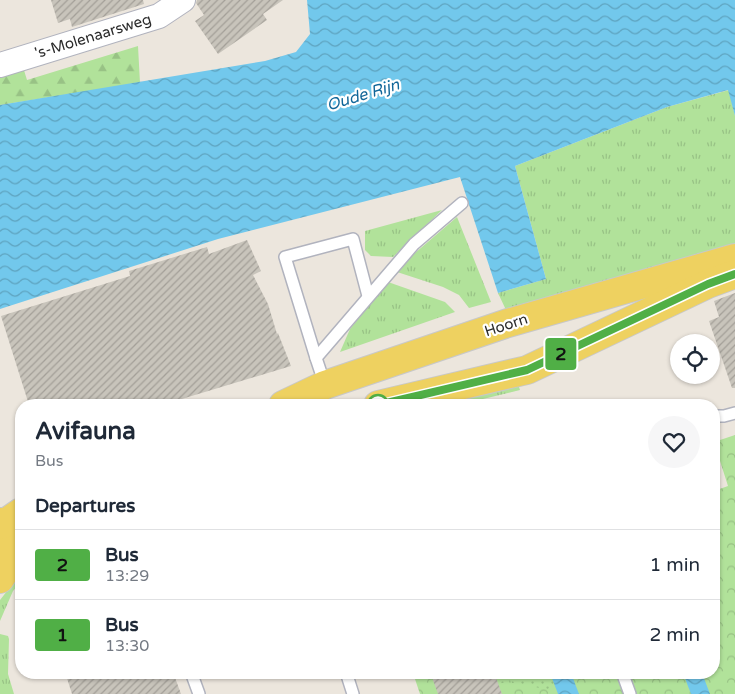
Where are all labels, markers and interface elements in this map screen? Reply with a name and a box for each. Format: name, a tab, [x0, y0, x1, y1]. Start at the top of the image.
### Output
street label: 's-Molenaarsweg	[33, 10, 153, 62]
water label: Oude Rijn	[324, 74, 403, 116]
street label: Hoorn	[482, 310, 530, 340]
map controls	[670, 334, 720, 384]
button: locate	[670, 334, 720, 384]
line badge: 2	[545, 338, 577, 370]
text: 2	[555, 343, 567, 365]
unlabelled marker	[367, 394, 389, 416]
button: heart	[648, 416, 700, 468]
text: Avifauna	[35, 417, 136, 446]
text: Bus	[35, 451, 63, 471]
text: Departures	[35, 495, 135, 517]
text: Bus	[105, 544, 139, 566]
text: 2	[57, 554, 68, 576]
text: 1 min	[649, 554, 700, 576]
text: 13:29	[105, 566, 149, 586]
text: Bus	[105, 614, 139, 636]
text: 1	[57, 624, 68, 646]
text: 2 min	[649, 624, 700, 646]
text: 13:30	[105, 636, 149, 656]

